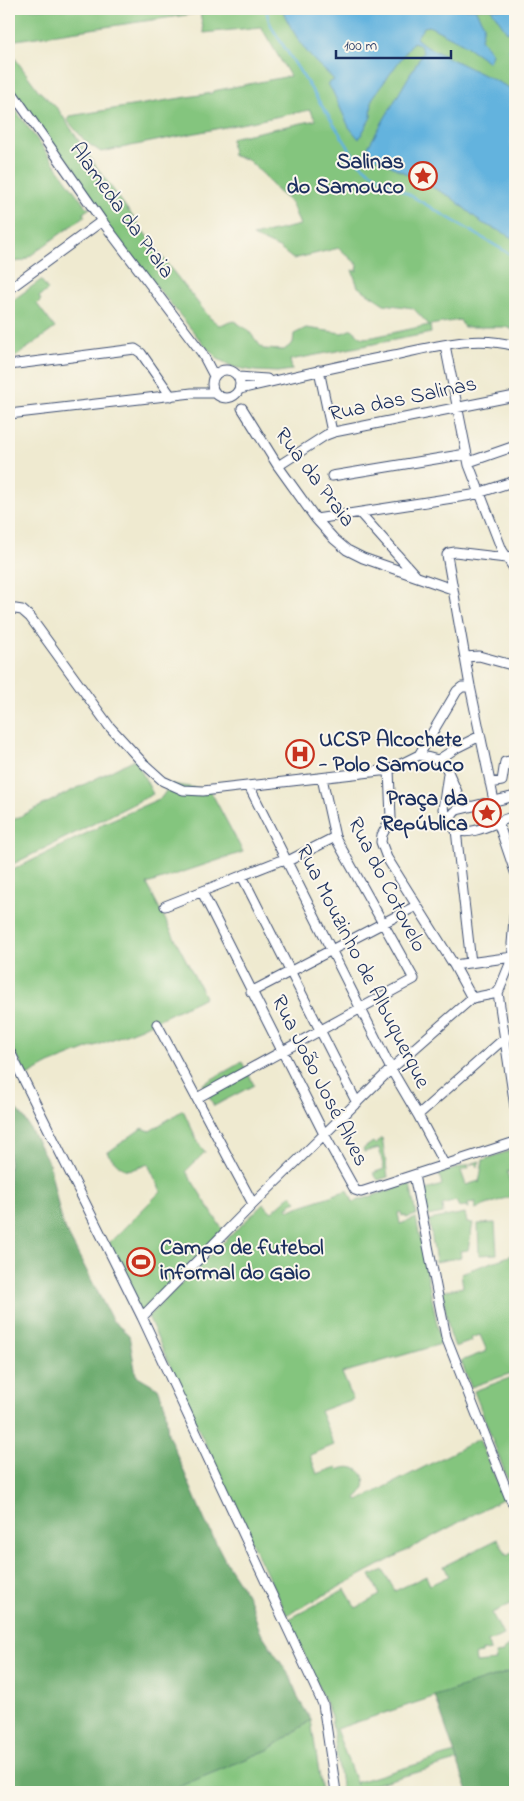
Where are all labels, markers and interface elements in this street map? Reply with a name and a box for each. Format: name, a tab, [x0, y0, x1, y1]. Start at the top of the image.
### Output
scale bar	[336, 28, 452, 60]
text: 100 m	[344, 35, 377, 57]
street label: Alameda da Praia	[61, 136, 181, 286]
place label: Salinas do Samouco	[286, 147, 404, 204]
place icon: Salinas do Samouco	[408, 161, 438, 191]
street label: Rua das Salinas	[326, 369, 480, 431]
street label: Rua da Praia	[266, 421, 362, 535]
place label: UCSP Alcochete - Polo Samouco	[318, 725, 464, 782]
hospital icon: UCSP Alcochete - Polo Samouco	[285, 739, 315, 769]
place label: Praça da República	[381, 784, 468, 841]
place icon: Praça da República	[472, 798, 502, 828]
street label: Rua do Cotovelo	[338, 812, 434, 958]
street label: Rua Mouzinho de Albuquerque	[287, 840, 438, 1095]
street label: Rua João José Alves	[262, 990, 376, 1172]
place label: Campo de futebol informal do Gaio	[160, 1233, 324, 1290]
sports icon: Campo de futebol informal do Gaio	[126, 1247, 156, 1277]

